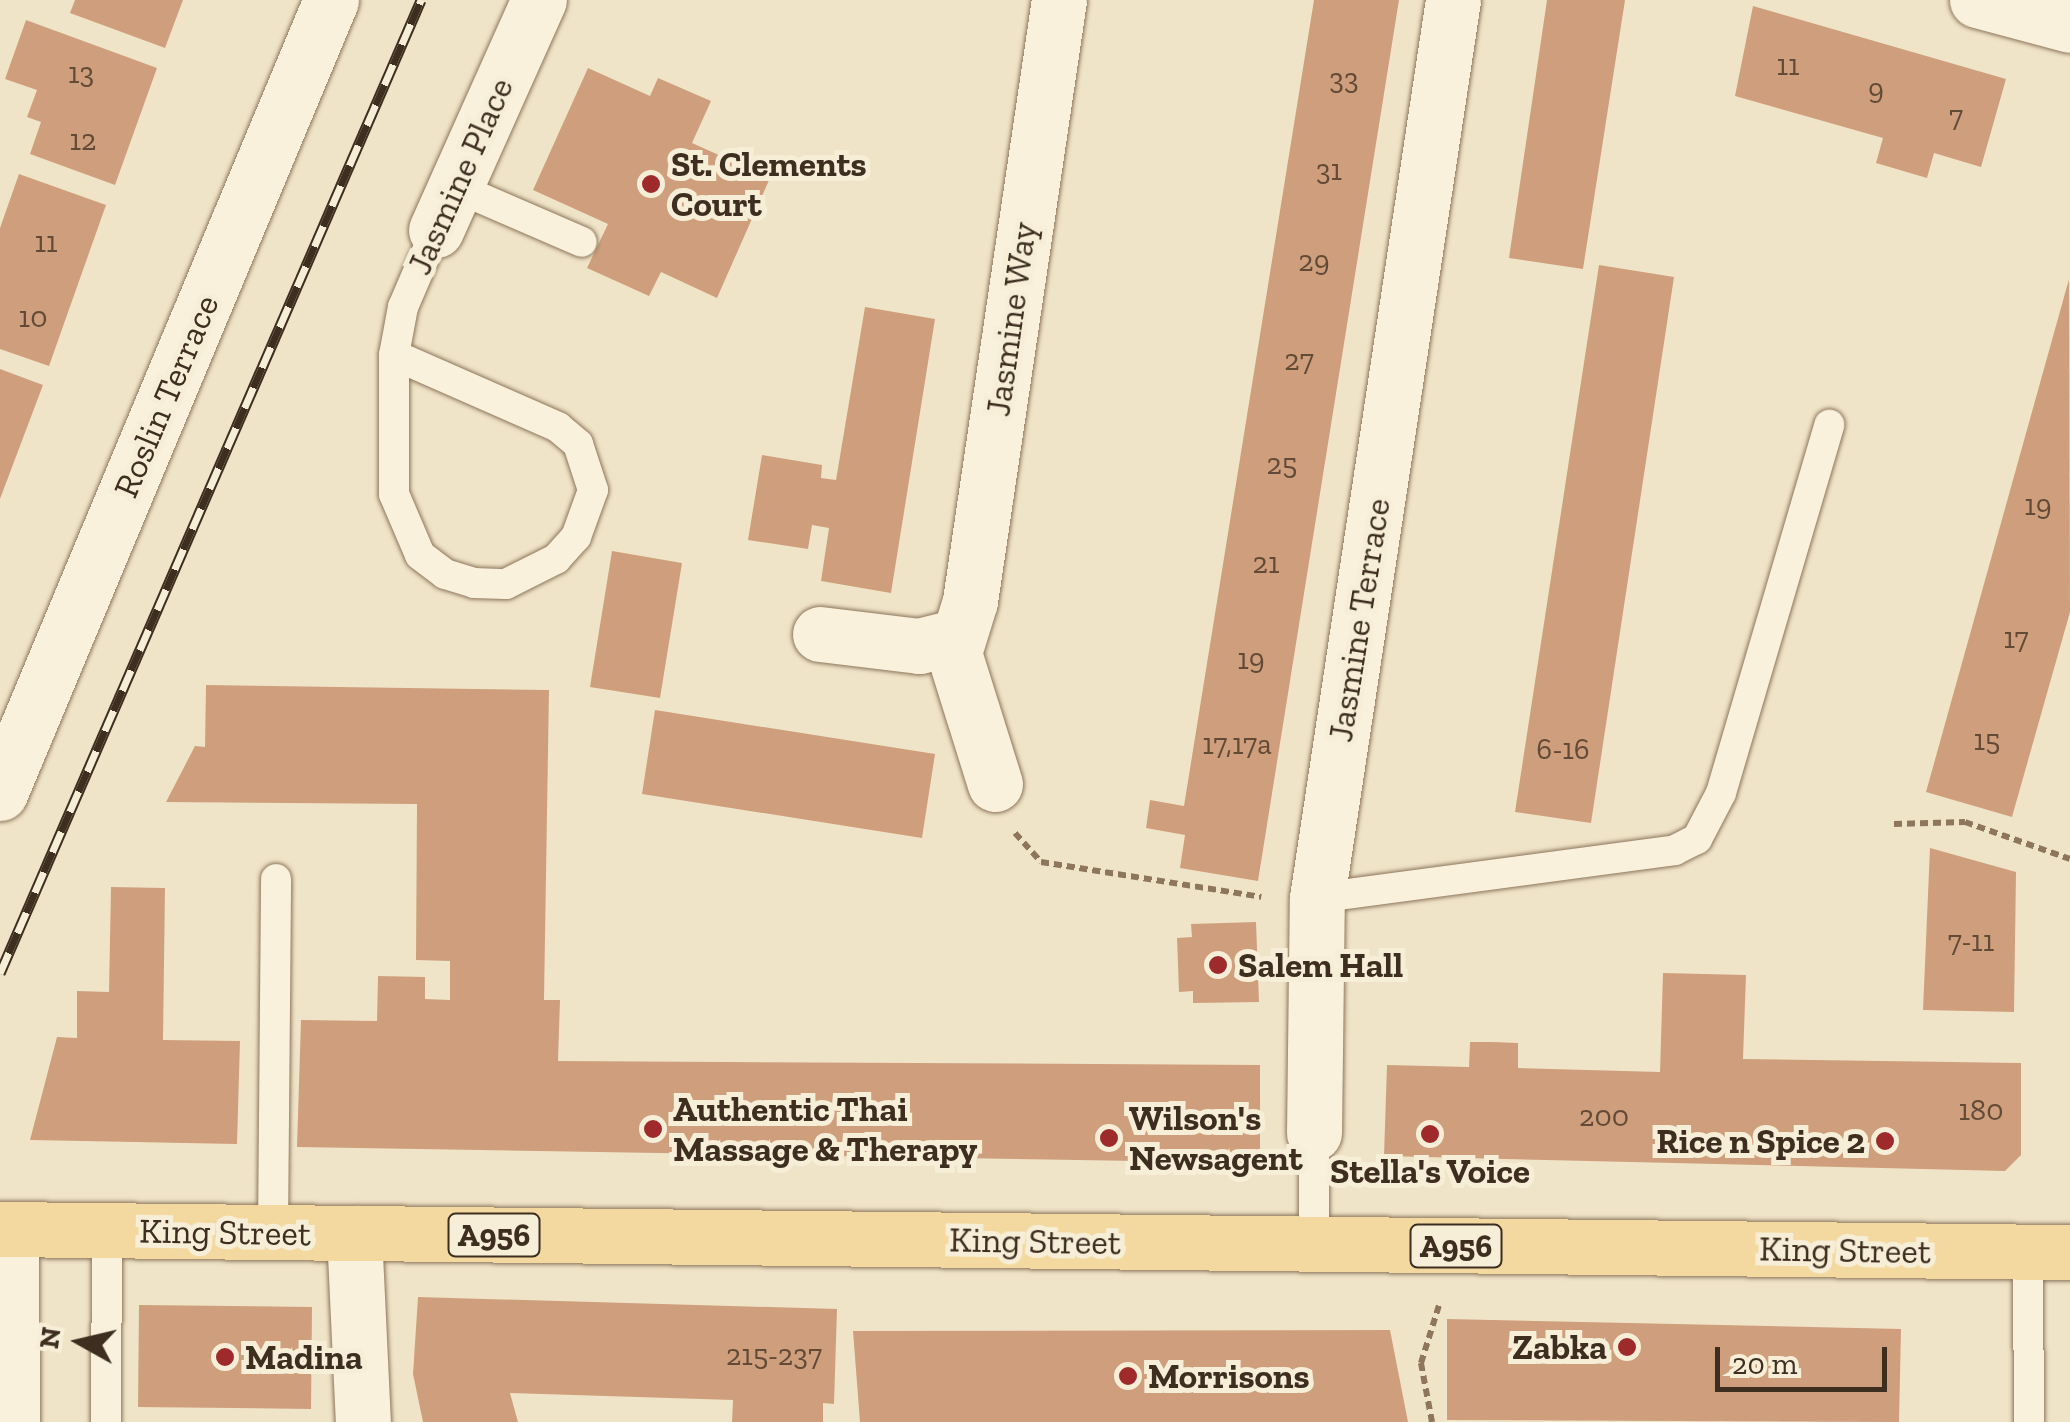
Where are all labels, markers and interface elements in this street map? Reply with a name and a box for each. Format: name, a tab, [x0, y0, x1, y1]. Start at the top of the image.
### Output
house number: 11	[1776, 47, 1800, 83]
house number: 13	[68, 55, 94, 91]
house number: 33	[1329, 61, 1359, 97]
street label: Jasmine Place	[398, 71, 522, 281]
house number: 9	[1868, 71, 1884, 107]
house number: 7	[1949, 98, 1963, 134]
house number: 12	[70, 122, 96, 158]
place label: St. Clements Court	[671, 143, 867, 225]
house number: 31	[1316, 152, 1342, 188]
marker: St. Clements Court	[640, 173, 662, 195]
street label: Jasmine Way	[977, 219, 1045, 419]
house number: 11	[34, 224, 58, 260]
house number: 29	[1298, 243, 1330, 279]
street label: Roslin Terrace	[104, 288, 228, 504]
house number: 10	[19, 299, 47, 335]
house number: 27	[1284, 342, 1314, 378]
house number: 25	[1267, 446, 1297, 482]
house number: 19	[2024, 487, 2052, 523]
street label: Jasmine Terrace	[1319, 495, 1399, 745]
house number: 21	[1253, 545, 1279, 581]
house number: 17	[2003, 620, 2029, 656]
house number: 19	[1237, 641, 1265, 677]
house number: 15	[1974, 722, 2000, 758]
house number: 17,17a	[1202, 726, 1272, 762]
house number: 6-16	[1536, 731, 1590, 767]
house number: 7-11	[1948, 923, 1994, 959]
place label: Salem Hall	[1238, 944, 1403, 986]
marker: Salem Hall	[1207, 954, 1229, 976]
place label: Authentic Thai Massage & Therapy	[673, 1088, 977, 1170]
house number: 180	[1959, 1092, 2003, 1128]
place label: Wilson's Newsagent	[1129, 1097, 1303, 1179]
house number: 200	[1579, 1098, 1629, 1134]
marker: Authentic Thai Massage & Therapy	[642, 1118, 664, 1140]
place label: Rice n Spice 2	[1656, 1120, 1865, 1162]
marker: Stella's Voice	[1419, 1123, 1441, 1145]
marker: Wilson's Newsagent	[1098, 1127, 1120, 1149]
marker: Rice n Spice 2	[1874, 1130, 1896, 1152]
place label: Stella's Voice	[1330, 1150, 1530, 1192]
road number: A956	[446, 1208, 542, 1262]
street label: King Street	[139, 1210, 311, 1254]
street label: King Street	[949, 1219, 1121, 1263]
road number: A956	[1408, 1219, 1504, 1273]
street label: King Street	[1759, 1228, 1931, 1272]
north arrow	[30, 1292, 130, 1392]
text: N	[32, 1325, 68, 1351]
place label: Zabka	[1512, 1326, 1607, 1368]
scale bar	[1720, 1327, 1892, 1389]
place label: Madina	[245, 1336, 363, 1378]
marker: Zabka	[1616, 1336, 1638, 1358]
house number: 215-237	[726, 1337, 822, 1373]
marker: Madina	[214, 1346, 236, 1368]
text: 20 m	[1732, 1346, 1797, 1382]
place label: Morrisons	[1148, 1355, 1310, 1397]
marker: Morrisons	[1117, 1365, 1139, 1387]

